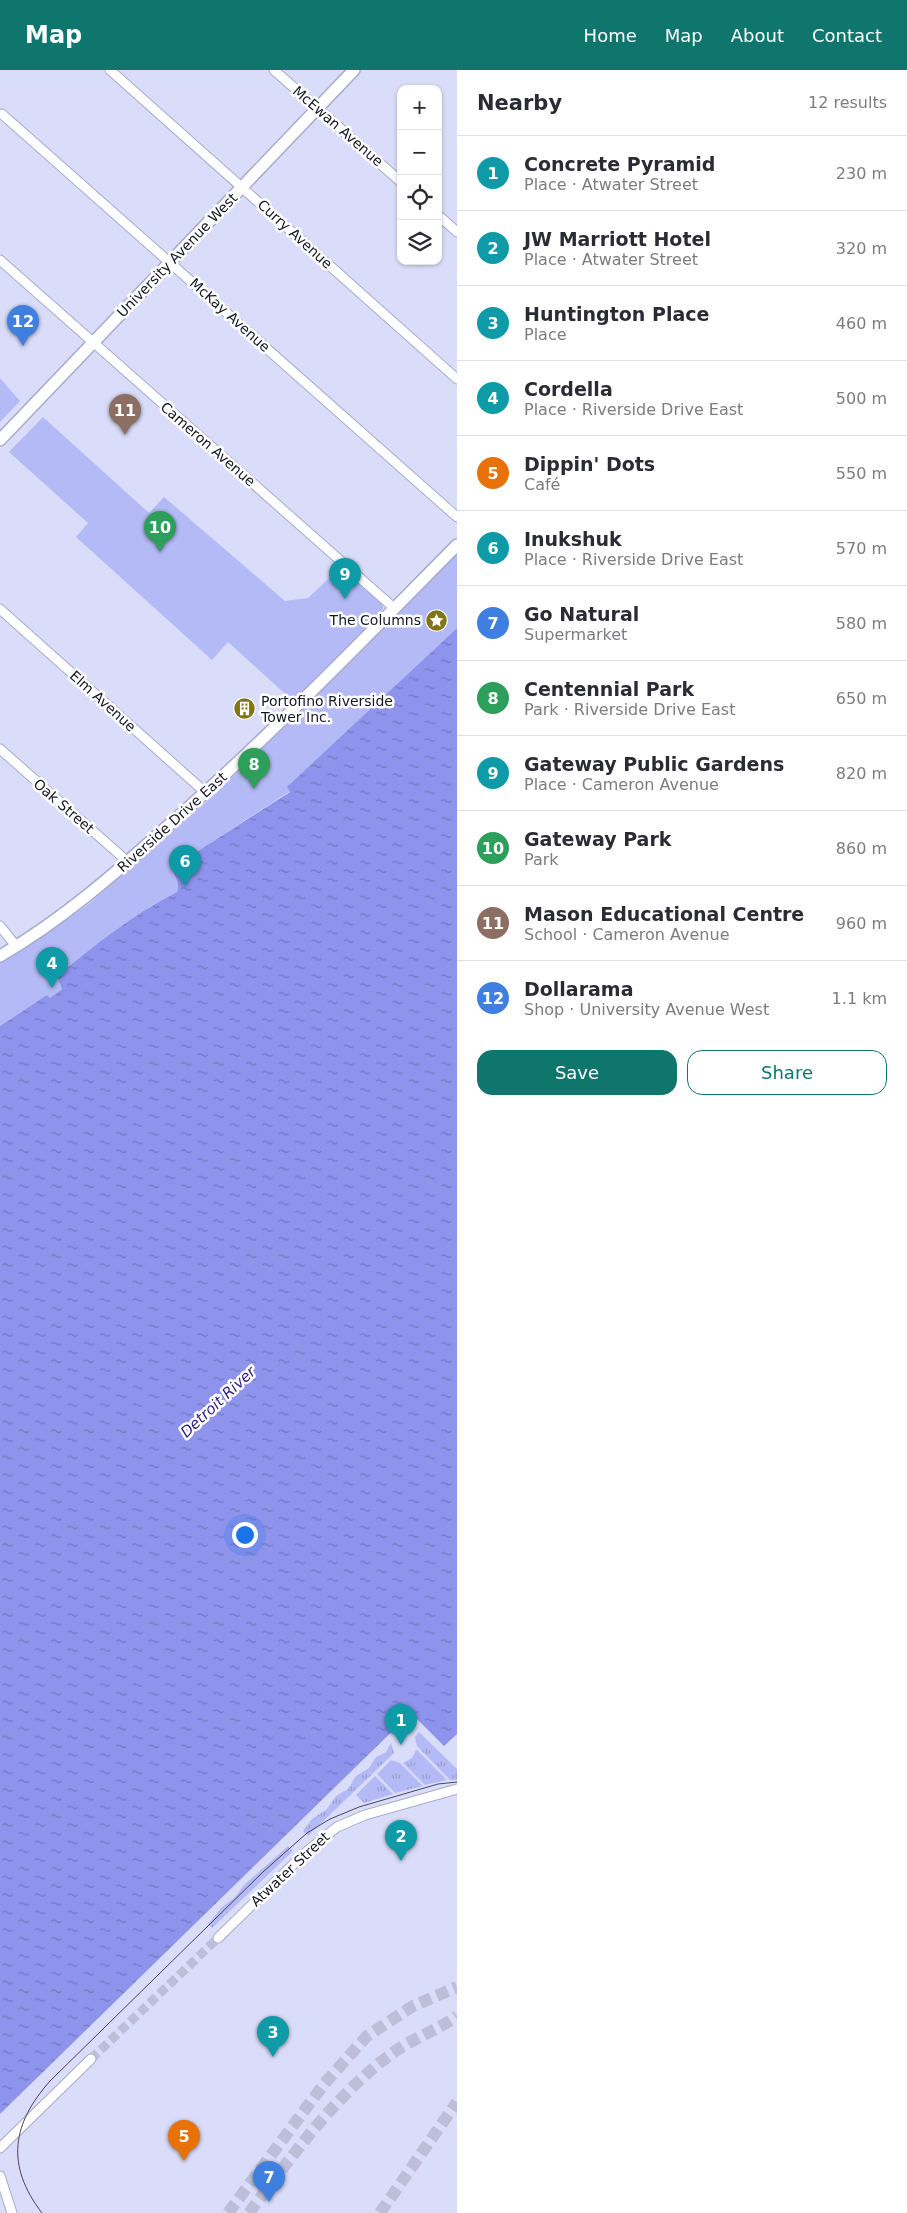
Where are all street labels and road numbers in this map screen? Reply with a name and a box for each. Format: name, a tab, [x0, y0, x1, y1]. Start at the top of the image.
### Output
street label: McEwan Avenue	[290, 83, 386, 169]
street label: University Avenue West	[114, 189, 241, 320]
street label: Curry Avenue	[254, 196, 336, 272]
street label: McKay Avenue	[187, 275, 273, 355]
street label: Cameron Avenue	[157, 399, 259, 489]
street label: Elm Avenue	[67, 667, 139, 735]
street label: Riverside Drive East	[114, 768, 230, 875]
street label: Oak Street	[31, 775, 98, 837]
street label: Atwater Street	[247, 1828, 333, 1910]

